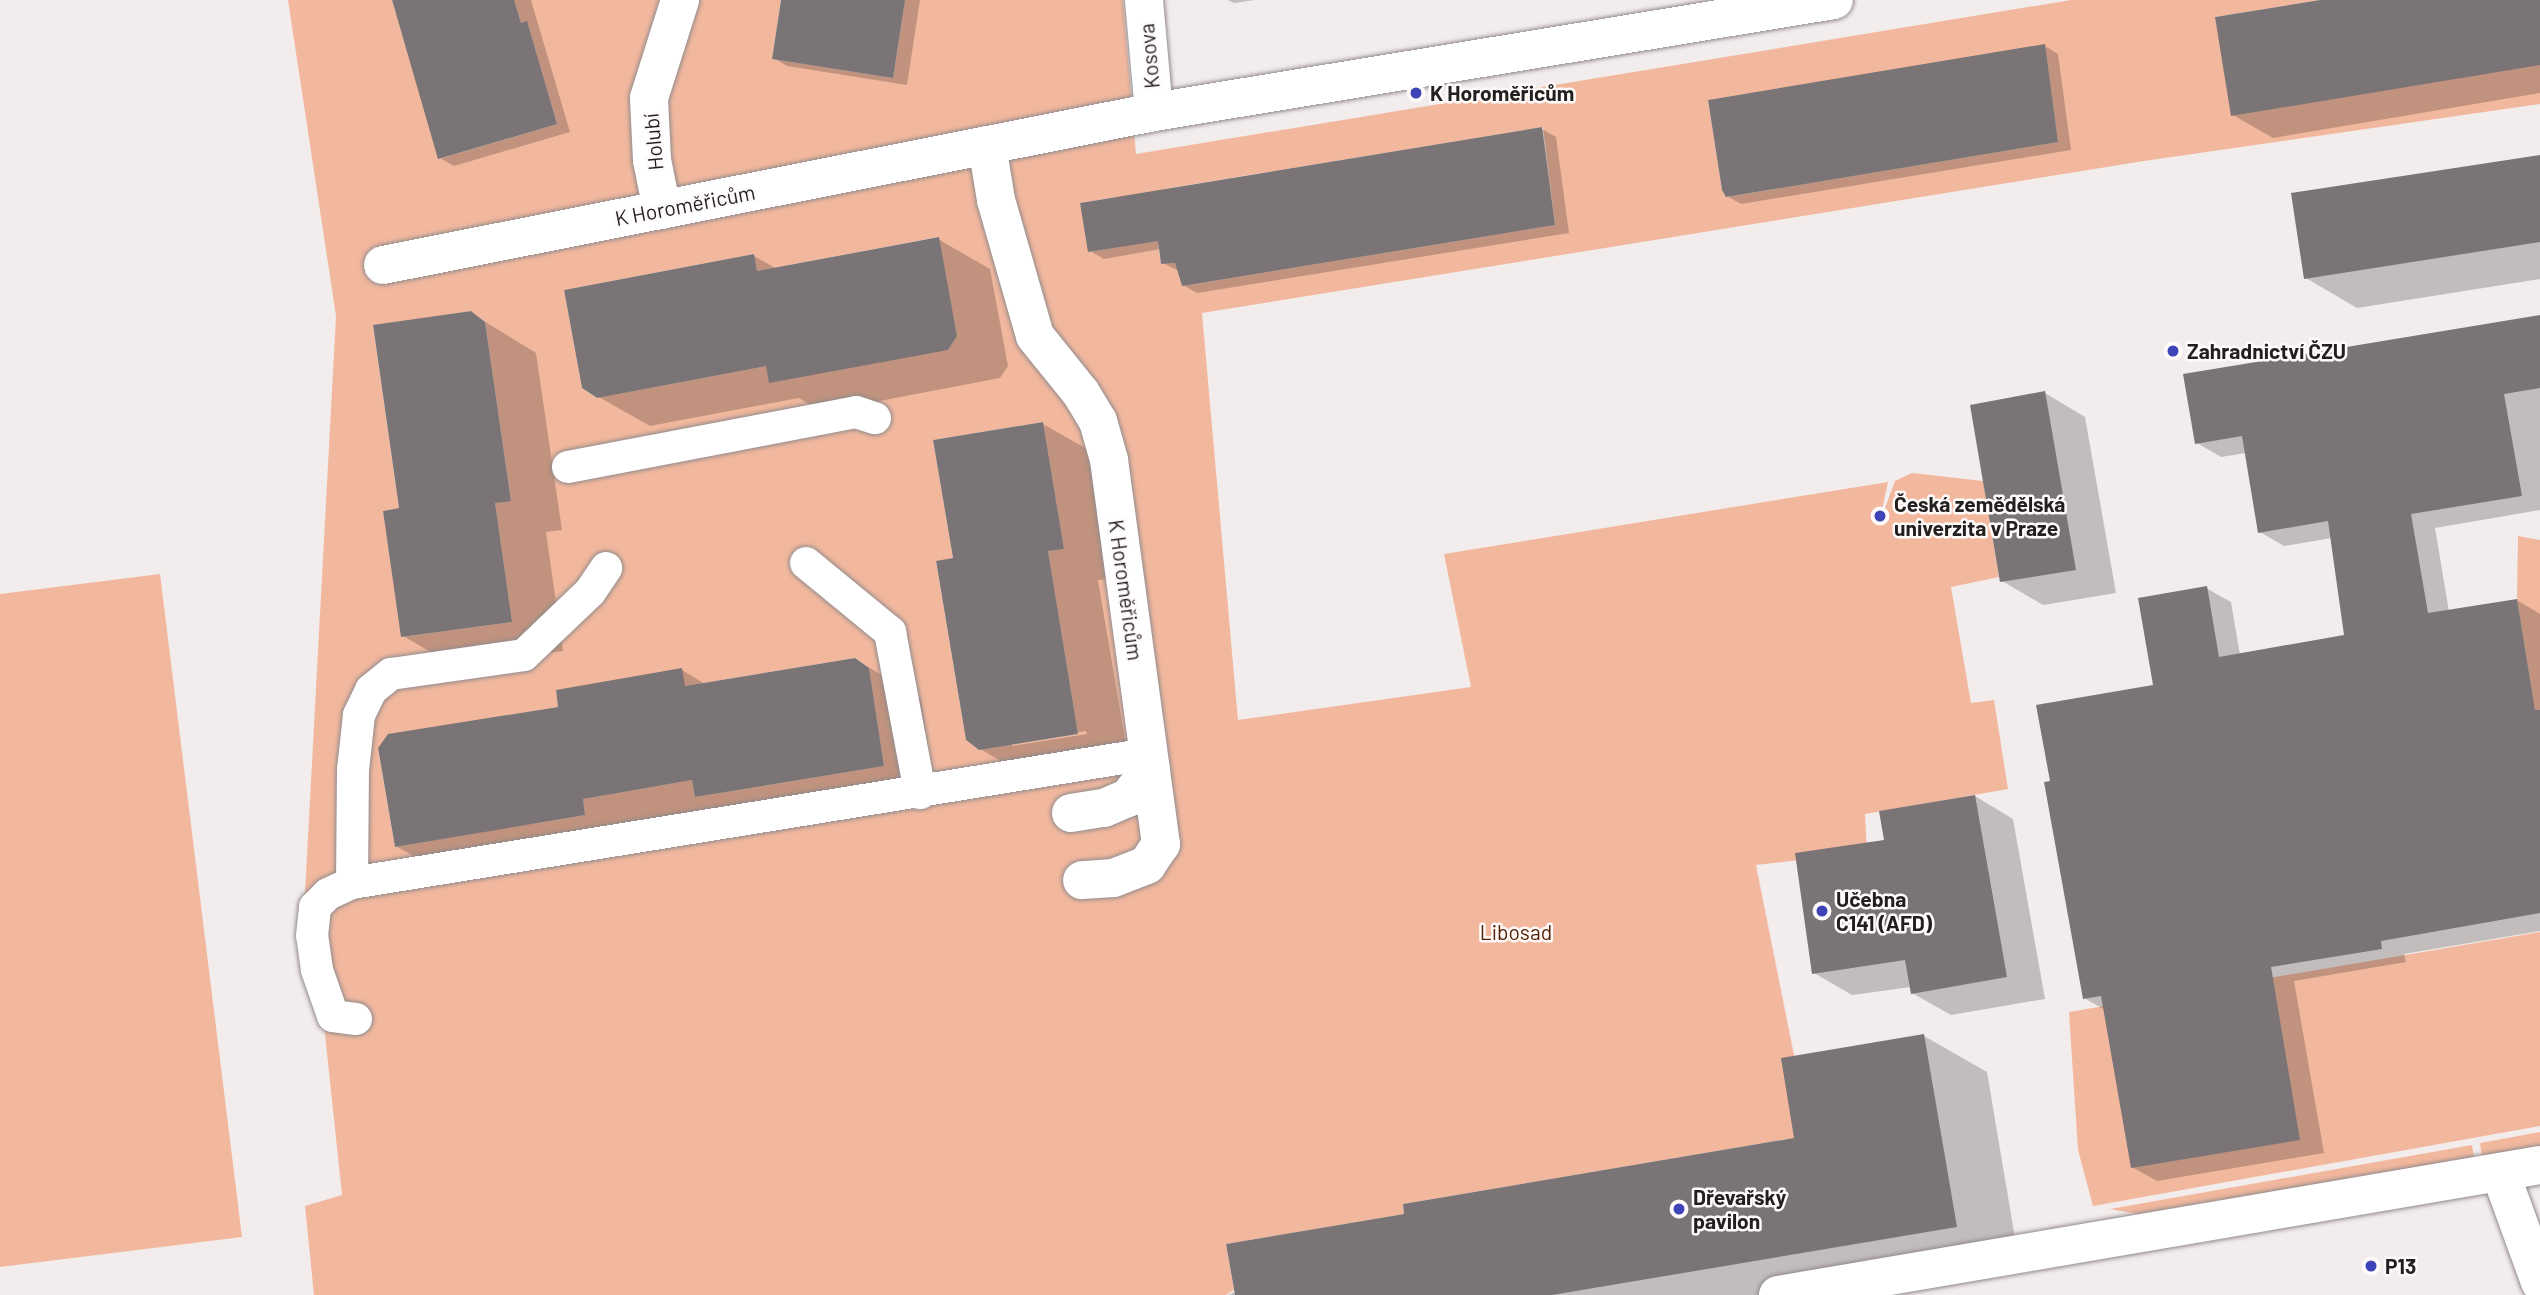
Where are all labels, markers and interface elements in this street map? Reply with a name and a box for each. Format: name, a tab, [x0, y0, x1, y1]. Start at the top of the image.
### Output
street label: Kosova	[1134, 22, 1164, 90]
place label: K Horoměřicům	[1430, 80, 1574, 106]
marker: K Horoměřicům	[1408, 85, 1424, 101]
street label: Holubí	[638, 112, 668, 172]
street label: K Horoměřicům	[613, 179, 757, 231]
place label: Zahradnictví ČZU	[2187, 338, 2346, 364]
marker: Zahradnictví ČZU	[2165, 343, 2181, 359]
place label: Česká zemědělská univerzita v Praze	[1894, 491, 2065, 541]
marker: Česká zemědělská univerzita v Praze	[1872, 508, 1888, 524]
street label: K Horoměřicům	[1104, 518, 1148, 662]
place label: Učebna C141 (AFD)	[1836, 886, 1932, 936]
marker: Učebna C141 (AFD)	[1814, 903, 1830, 919]
park label: Libosad	[1480, 919, 1552, 945]
place label: Dřevařský pavilon	[1693, 1184, 1786, 1234]
marker: Dřevařský pavilon	[1671, 1201, 1687, 1217]
place label: P13	[2385, 1253, 2416, 1279]
marker: P13	[2363, 1258, 2379, 1274]

